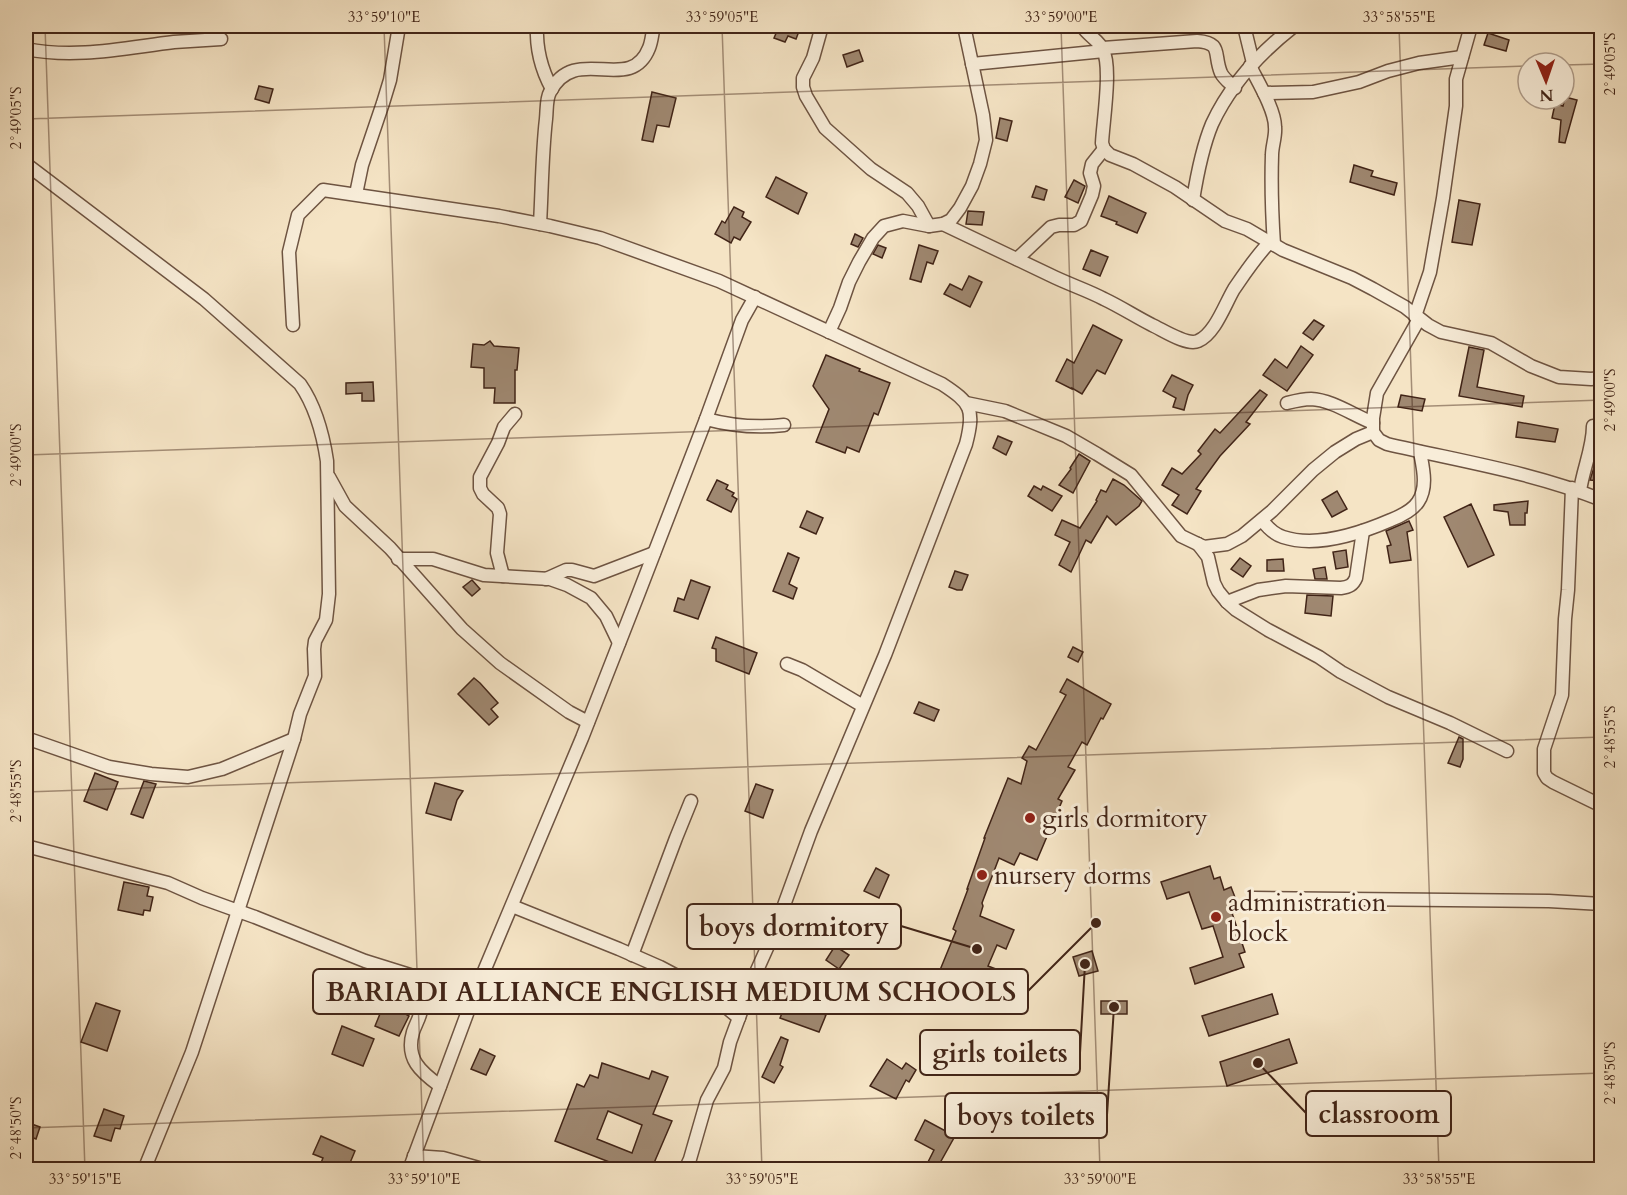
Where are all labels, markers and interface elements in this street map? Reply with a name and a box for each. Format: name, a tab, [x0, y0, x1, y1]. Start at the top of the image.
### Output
text: 33°59'10"E	[348, 7, 420, 27]
text: 33°59'05"E	[686, 7, 758, 27]
text: 33°59'00"E	[1025, 7, 1097, 27]
text: 33°58'55"E	[1363, 7, 1435, 27]
text: 2°49'05"S	[1600, 32, 1620, 96]
north arrow	[1516, 51, 1576, 111]
text: N	[1539, 84, 1554, 106]
text: 2°49'05"S	[6, 86, 26, 150]
text: 2°49'00"S	[1600, 368, 1620, 432]
text: 2°49'00"S	[6, 423, 26, 487]
text: 2°48'55"S	[1600, 705, 1620, 769]
text: 2°48'55"S	[6, 759, 26, 823]
place label: girls dormitory	[1042, 801, 1208, 836]
marker: girls dormitory	[1023, 811, 1037, 825]
place label: nursery dorms	[994, 858, 1151, 893]
marker: nursery dorms	[975, 868, 989, 882]
place label: administration block	[1228, 885, 1387, 950]
callout: boys dormitory	[687, 904, 901, 949]
text: boys dormitory	[699, 909, 890, 946]
marker: administration block	[1209, 910, 1223, 924]
callout: BARIADI ALLIANCE ENGLISH MEDIUM SCHOOLS	[313, 969, 1028, 1014]
text: BARIADI ALLIANCE ENGLISH MEDIUM SCHOOLS	[326, 974, 1016, 1011]
callout: girls toilets	[920, 1030, 1080, 1075]
text: girls toilets	[932, 1035, 1068, 1072]
text: 2°48'50"S	[1600, 1041, 1620, 1105]
callout: classroom	[1306, 1091, 1451, 1136]
callout: boys toilets	[945, 1093, 1107, 1138]
text: 2°48'50"S	[6, 1096, 26, 1160]
text: classroom	[1318, 1096, 1440, 1133]
text: boys toilets	[957, 1098, 1095, 1135]
text: 33°59'15"E	[49, 1169, 121, 1189]
text: 33°59'10"E	[388, 1169, 460, 1189]
text: 33°59'05"E	[726, 1169, 798, 1189]
text: 33°59'00"E	[1064, 1169, 1136, 1189]
text: 33°58'55"E	[1403, 1169, 1475, 1189]

